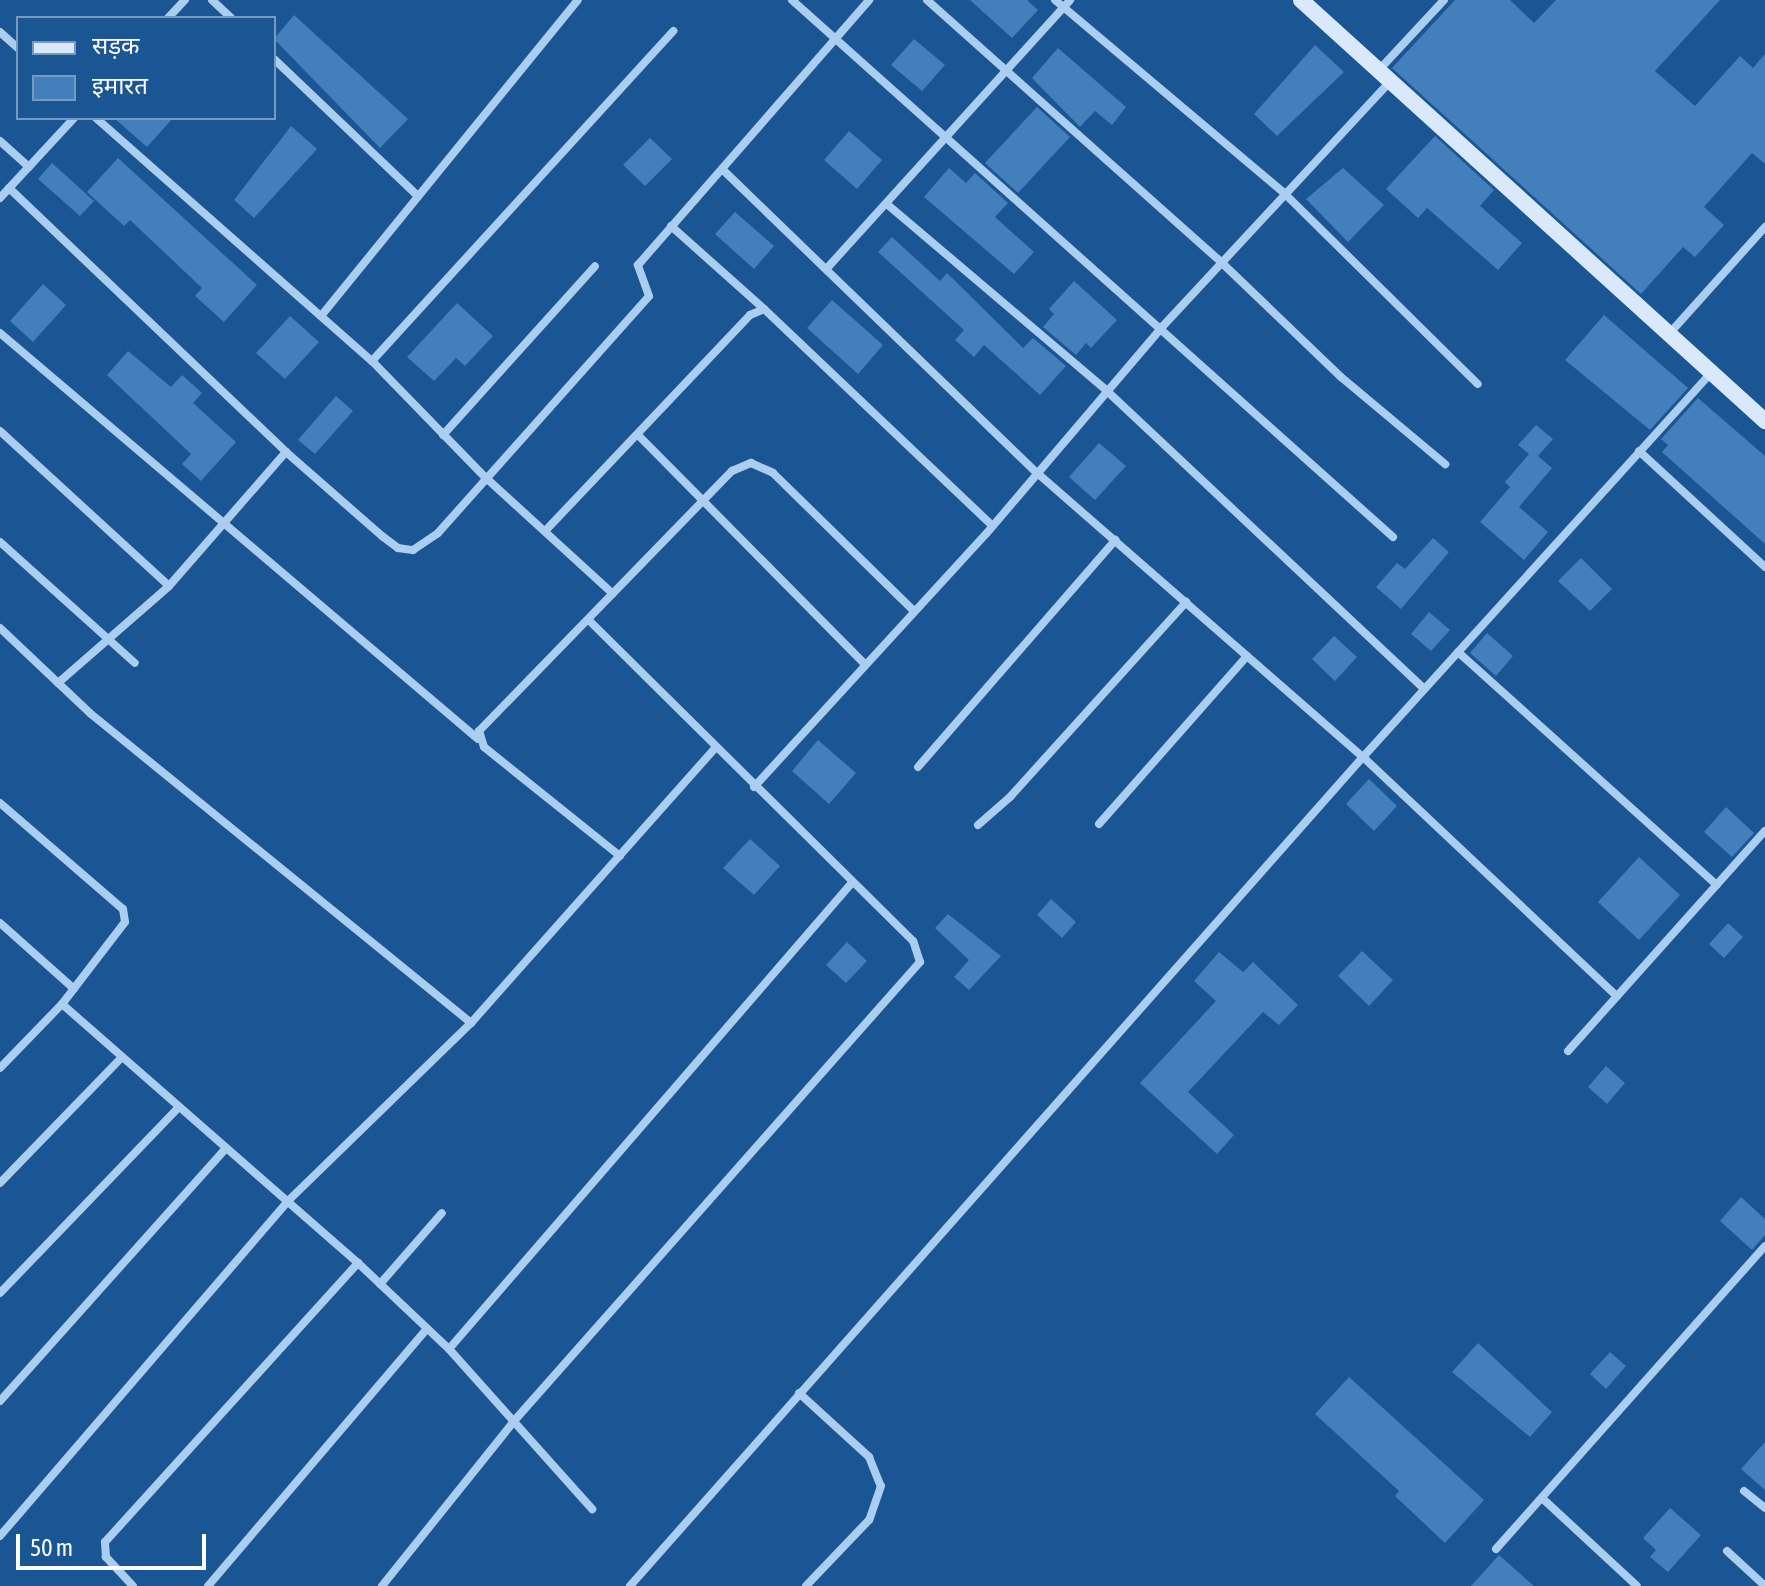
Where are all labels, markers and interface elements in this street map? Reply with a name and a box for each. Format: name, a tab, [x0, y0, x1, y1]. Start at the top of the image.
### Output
legend	[16, 16, 276, 120]
text: सड़क	[92, 32, 140, 59]
text: इमारत	[92, 72, 148, 99]
scale bar	[20, 1518, 210, 1568]
text: 50 m	[30, 1534, 73, 1561]

